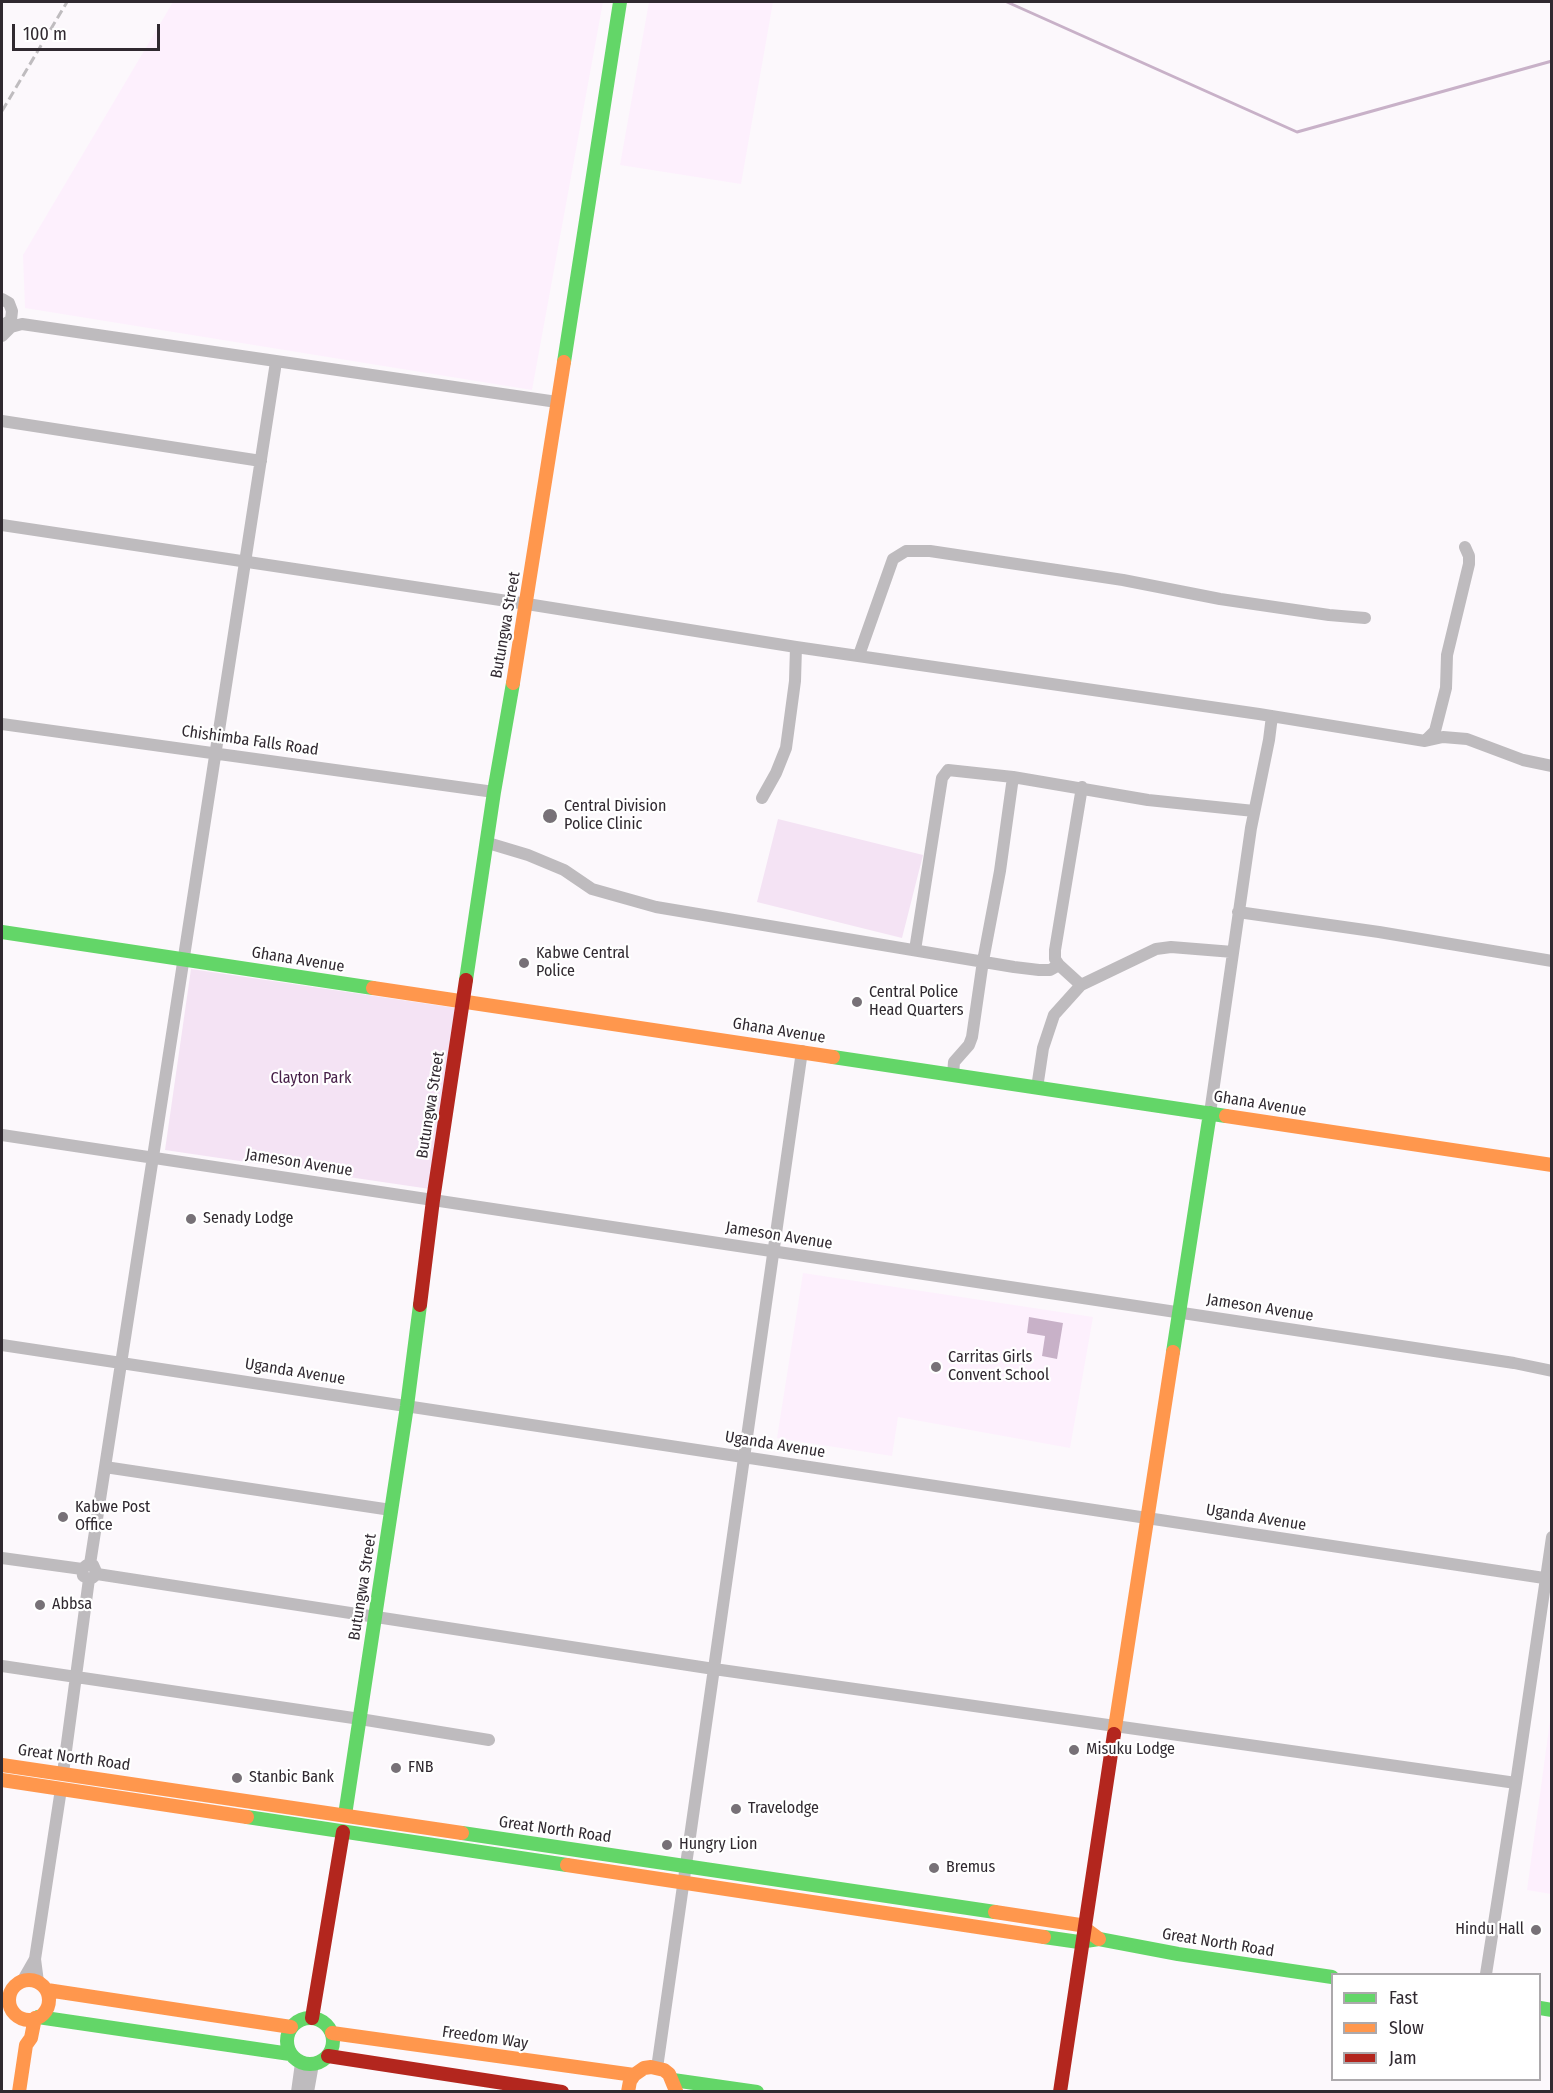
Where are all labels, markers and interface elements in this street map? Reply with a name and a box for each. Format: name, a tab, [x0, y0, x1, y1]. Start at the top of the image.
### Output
scale bar	[15, 12, 164, 50]
text: 100 m	[23, 23, 67, 45]
street label: Butungwa Street	[487, 570, 525, 680]
street label: Chishimba Falls Road	[180, 722, 320, 760]
place label: Central Division Police Clinic	[564, 797, 666, 835]
marker: Central Division Police Clinic	[541, 807, 559, 825]
street label: Ghana Avenue	[250, 943, 346, 977]
place label: Kabwe Central Police	[536, 944, 629, 982]
marker: Kabwe Central Police	[517, 956, 531, 970]
place label: Central Police Head Quarters	[869, 983, 964, 1021]
marker: Central Police Head Quarters	[850, 995, 864, 1009]
street label: Ghana Avenue	[731, 1014, 827, 1048]
street label: Butungwa Street	[413, 1050, 449, 1160]
park label: Clayton Park	[271, 1069, 351, 1089]
street label: Ghana Avenue	[1212, 1087, 1308, 1121]
street label: Jameson Avenue	[244, 1145, 354, 1181]
place label: Senady Lodge	[203, 1209, 293, 1229]
marker: Senady Lodge	[184, 1212, 198, 1226]
street label: Jameson Avenue	[724, 1218, 834, 1254]
street label: Jameson Avenue	[1205, 1290, 1315, 1326]
place label: Carritas Girls Convent School	[948, 1348, 1049, 1386]
street label: Uganda Avenue	[244, 1355, 346, 1389]
marker: Carritas Girls Convent School	[929, 1360, 943, 1374]
street label: Uganda Avenue	[724, 1428, 826, 1462]
place label: Kabwe Post Office	[75, 1498, 150, 1536]
street label: Uganda Avenue	[1205, 1501, 1307, 1535]
marker: Kabwe Post Office	[56, 1510, 70, 1524]
street label: Butungwa Street	[345, 1532, 381, 1642]
place label: Abbsa	[52, 1595, 92, 1615]
marker: Abbsa	[33, 1598, 47, 1612]
place label: Misuku Lodge	[1086, 1740, 1175, 1760]
street label: Great North Road	[17, 1741, 131, 1775]
marker: Misuku Lodge	[1067, 1743, 1081, 1757]
place label: FNB	[408, 1758, 433, 1778]
marker: FNB	[389, 1761, 403, 1775]
place label: Stanbic Bank	[249, 1768, 334, 1788]
marker: Stanbic Bank	[230, 1771, 244, 1785]
place label: Travelodge	[748, 1799, 819, 1819]
marker: Travelodge	[729, 1802, 743, 1816]
street label: Great North Road	[498, 1813, 612, 1847]
place label: Hungry Lion	[679, 1835, 757, 1855]
marker: Hungry Lion	[660, 1838, 674, 1852]
place label: Bremus	[946, 1858, 995, 1878]
marker: Bremus	[927, 1861, 941, 1875]
place label: Hindu Hall	[1455, 1920, 1524, 1940]
marker: Hindu Hall	[1529, 1923, 1543, 1937]
street label: Great North Road	[1161, 1925, 1275, 1961]
legend	[1331, 1973, 1541, 2081]
text: Fast	[1389, 1987, 1418, 2009]
text: Slow	[1389, 2017, 1424, 2039]
street label: Freedom Way	[441, 2022, 529, 2054]
text: Jam	[1389, 2047, 1417, 2069]

